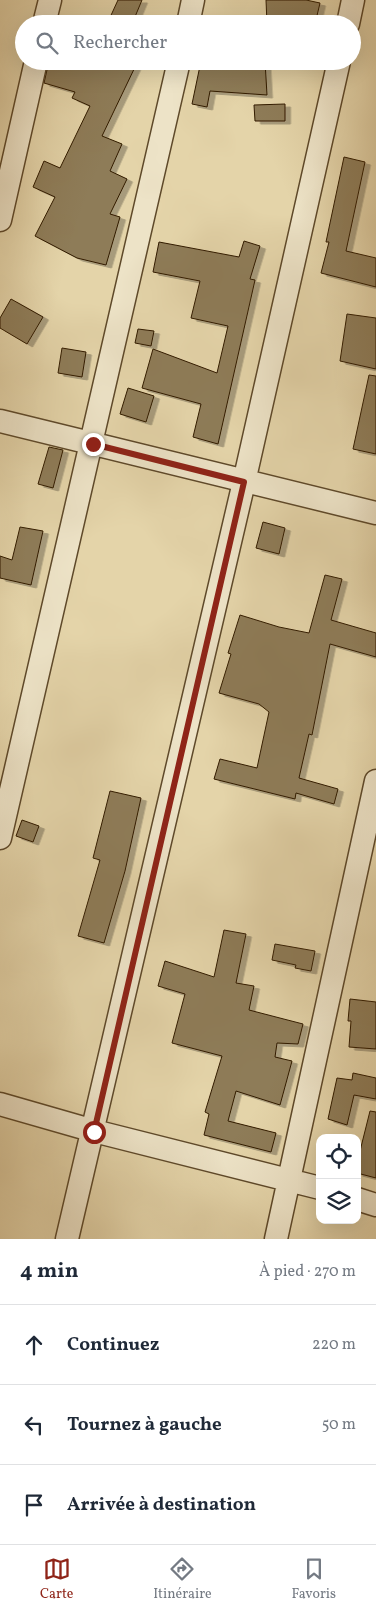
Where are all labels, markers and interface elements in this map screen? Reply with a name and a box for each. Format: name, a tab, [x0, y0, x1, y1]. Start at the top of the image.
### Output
search box	[15, 15, 361, 70]
icon: search	[33, 29, 61, 57]
text: Rechercher	[73, 30, 167, 56]
route end	[82, 433, 105, 456]
route start	[83, 1121, 106, 1144]
map controls	[316, 1134, 361, 1224]
button: locate	[316, 1134, 361, 1179]
button: layers	[316, 1179, 361, 1224]
text: 4 min	[20, 1257, 79, 1286]
text: À pied · 270 m	[259, 1261, 356, 1283]
icon: ahead	[20, 1331, 48, 1359]
text: Continuez	[67, 1332, 159, 1358]
text: 220 m	[312, 1334, 356, 1356]
icon: left	[20, 1411, 48, 1439]
text: Tournez à gauche	[67, 1412, 222, 1438]
text: 50 m	[322, 1414, 356, 1436]
icon: arrive	[20, 1491, 48, 1519]
text: Arrivée à destination	[67, 1492, 256, 1518]
tab: Carte	[40, 1555, 73, 1604]
tab: Itinéraire	[153, 1555, 212, 1604]
tab: Favoris	[292, 1555, 336, 1604]

